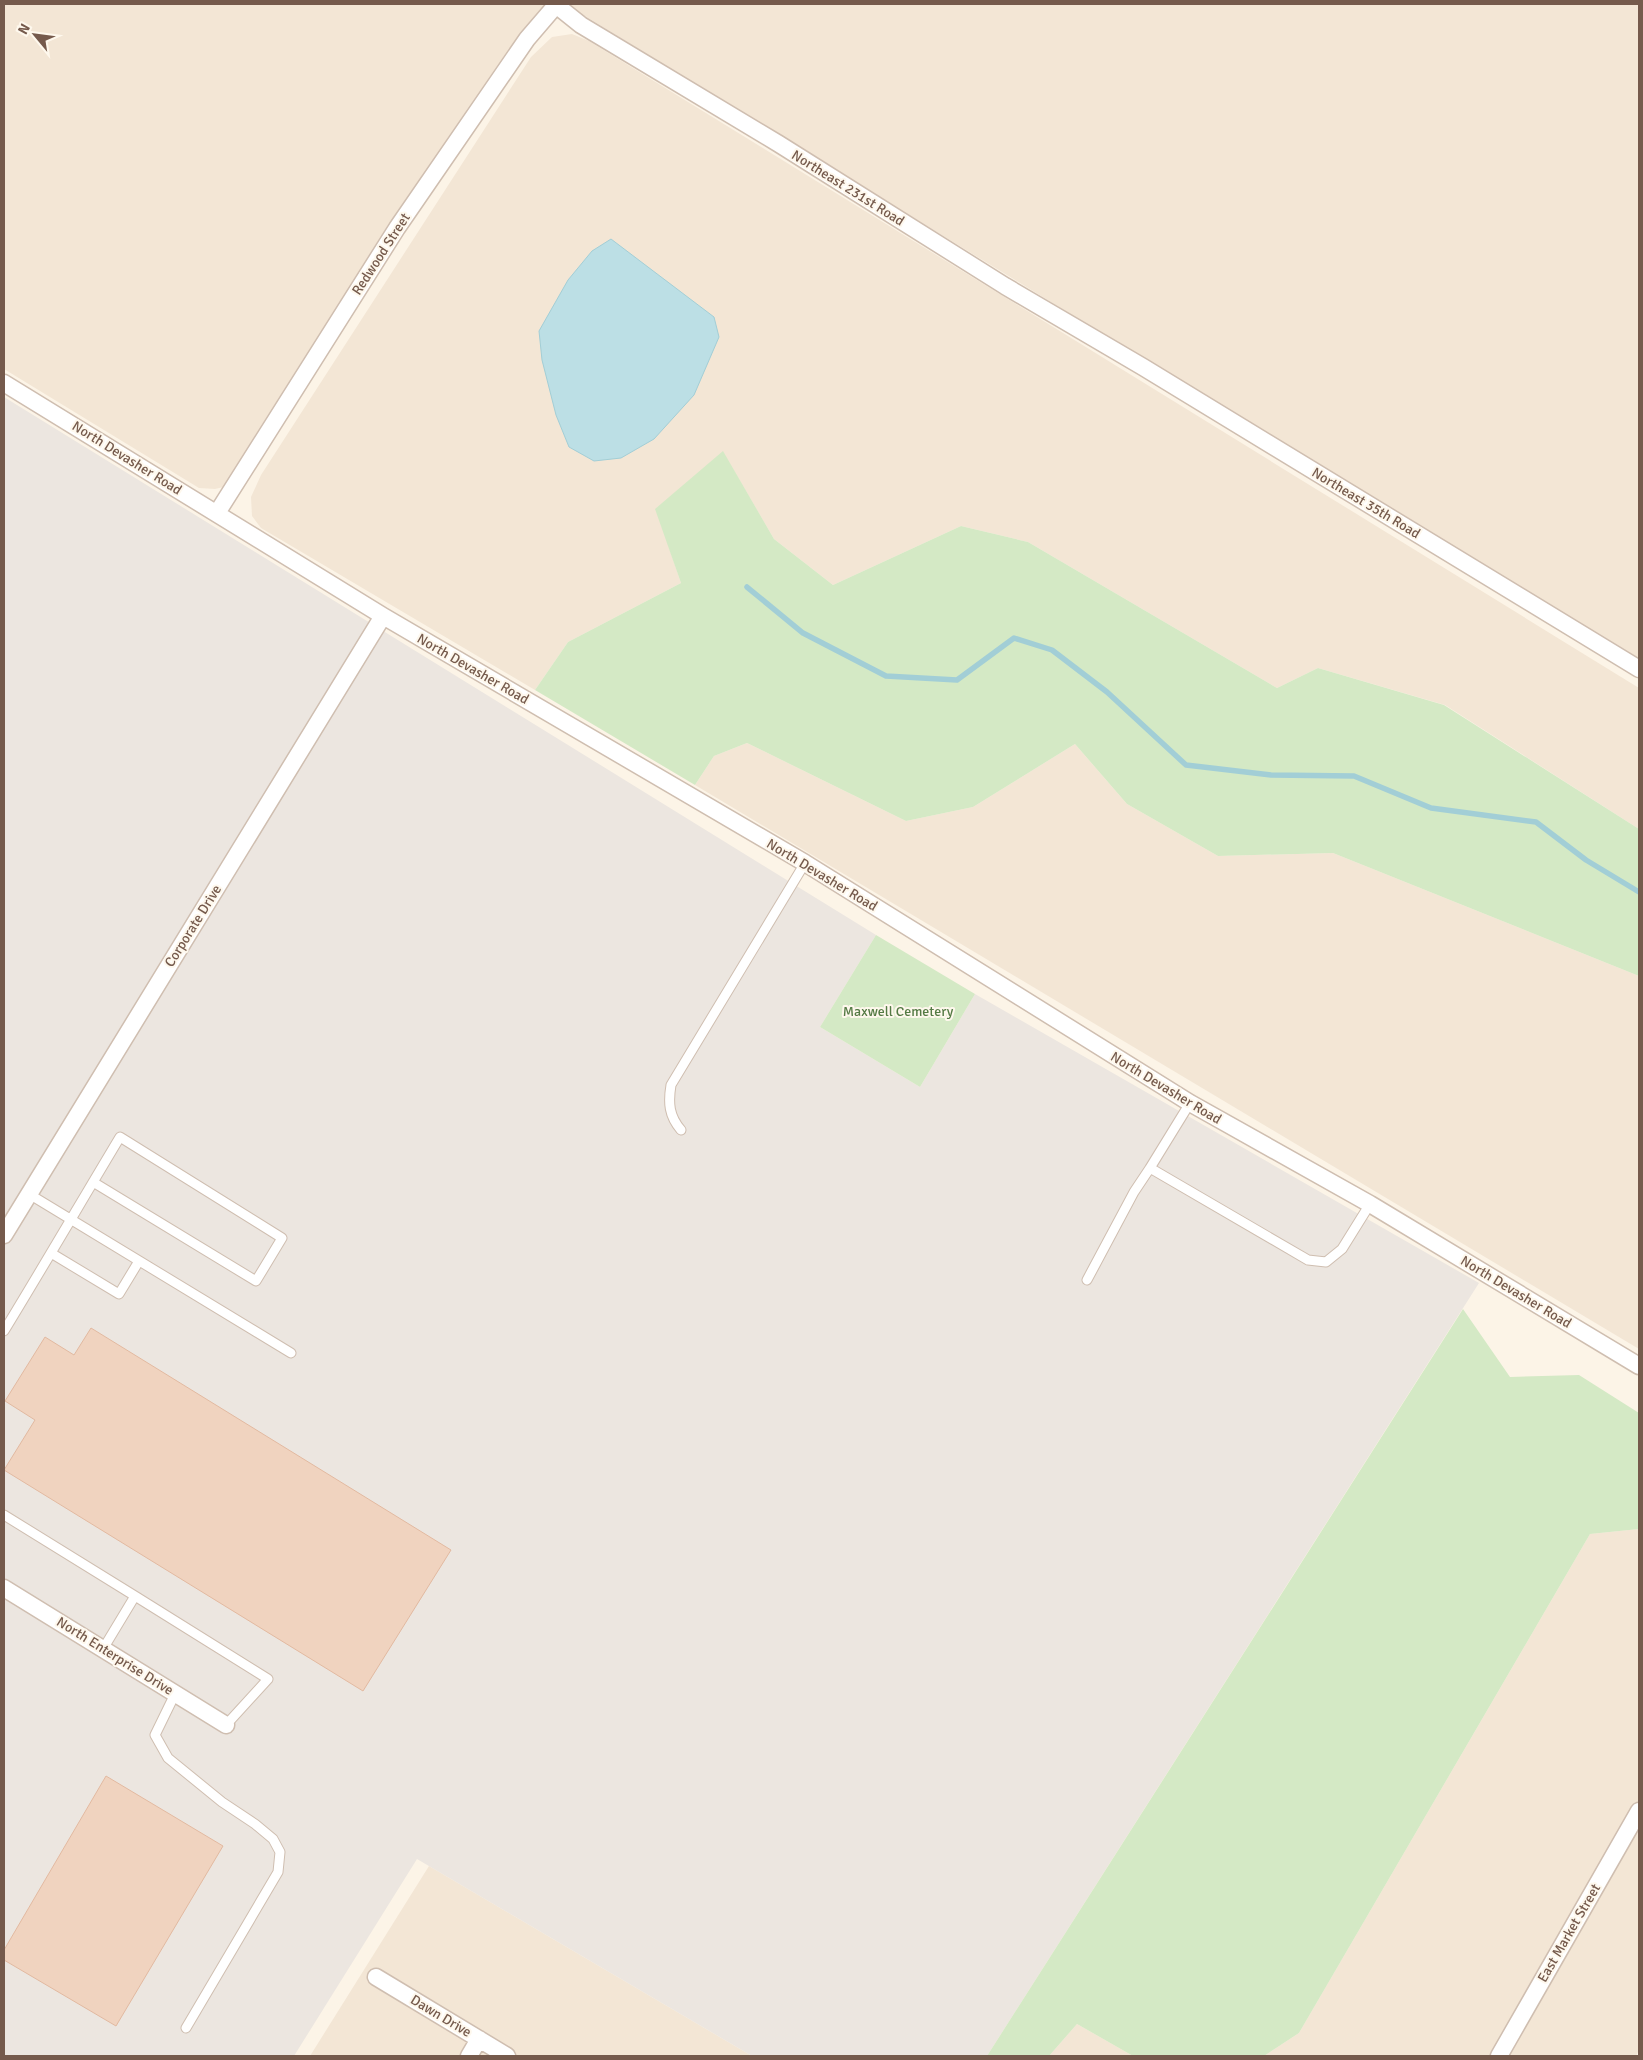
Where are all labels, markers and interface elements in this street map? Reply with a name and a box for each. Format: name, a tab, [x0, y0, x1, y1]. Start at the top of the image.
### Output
north arrow	[10, 10, 60, 60]
text: N	[14, 21, 34, 37]
street label: Northeast 231st Road	[788, 146, 908, 230]
street label: Redwood Street	[348, 210, 414, 298]
street label: North Devasher Road	[69, 417, 185, 499]
street label: Northeast 35th Road	[1309, 464, 1423, 542]
street label: North Devasher Road	[414, 630, 532, 708]
street label: North Devasher Road	[764, 835, 880, 915]
street label: Corporate Drive	[161, 882, 225, 970]
park label: Maxwell Cemetery	[843, 1003, 954, 1020]
street label: North Devasher Road	[1108, 1048, 1224, 1128]
street label: North Devasher Road	[1458, 1252, 1574, 1332]
street label: North Enterprise Drive	[53, 1613, 177, 1699]
street label: East Market Street	[1534, 1881, 1604, 1985]
street label: Dawn Drive	[407, 1991, 475, 2041]

